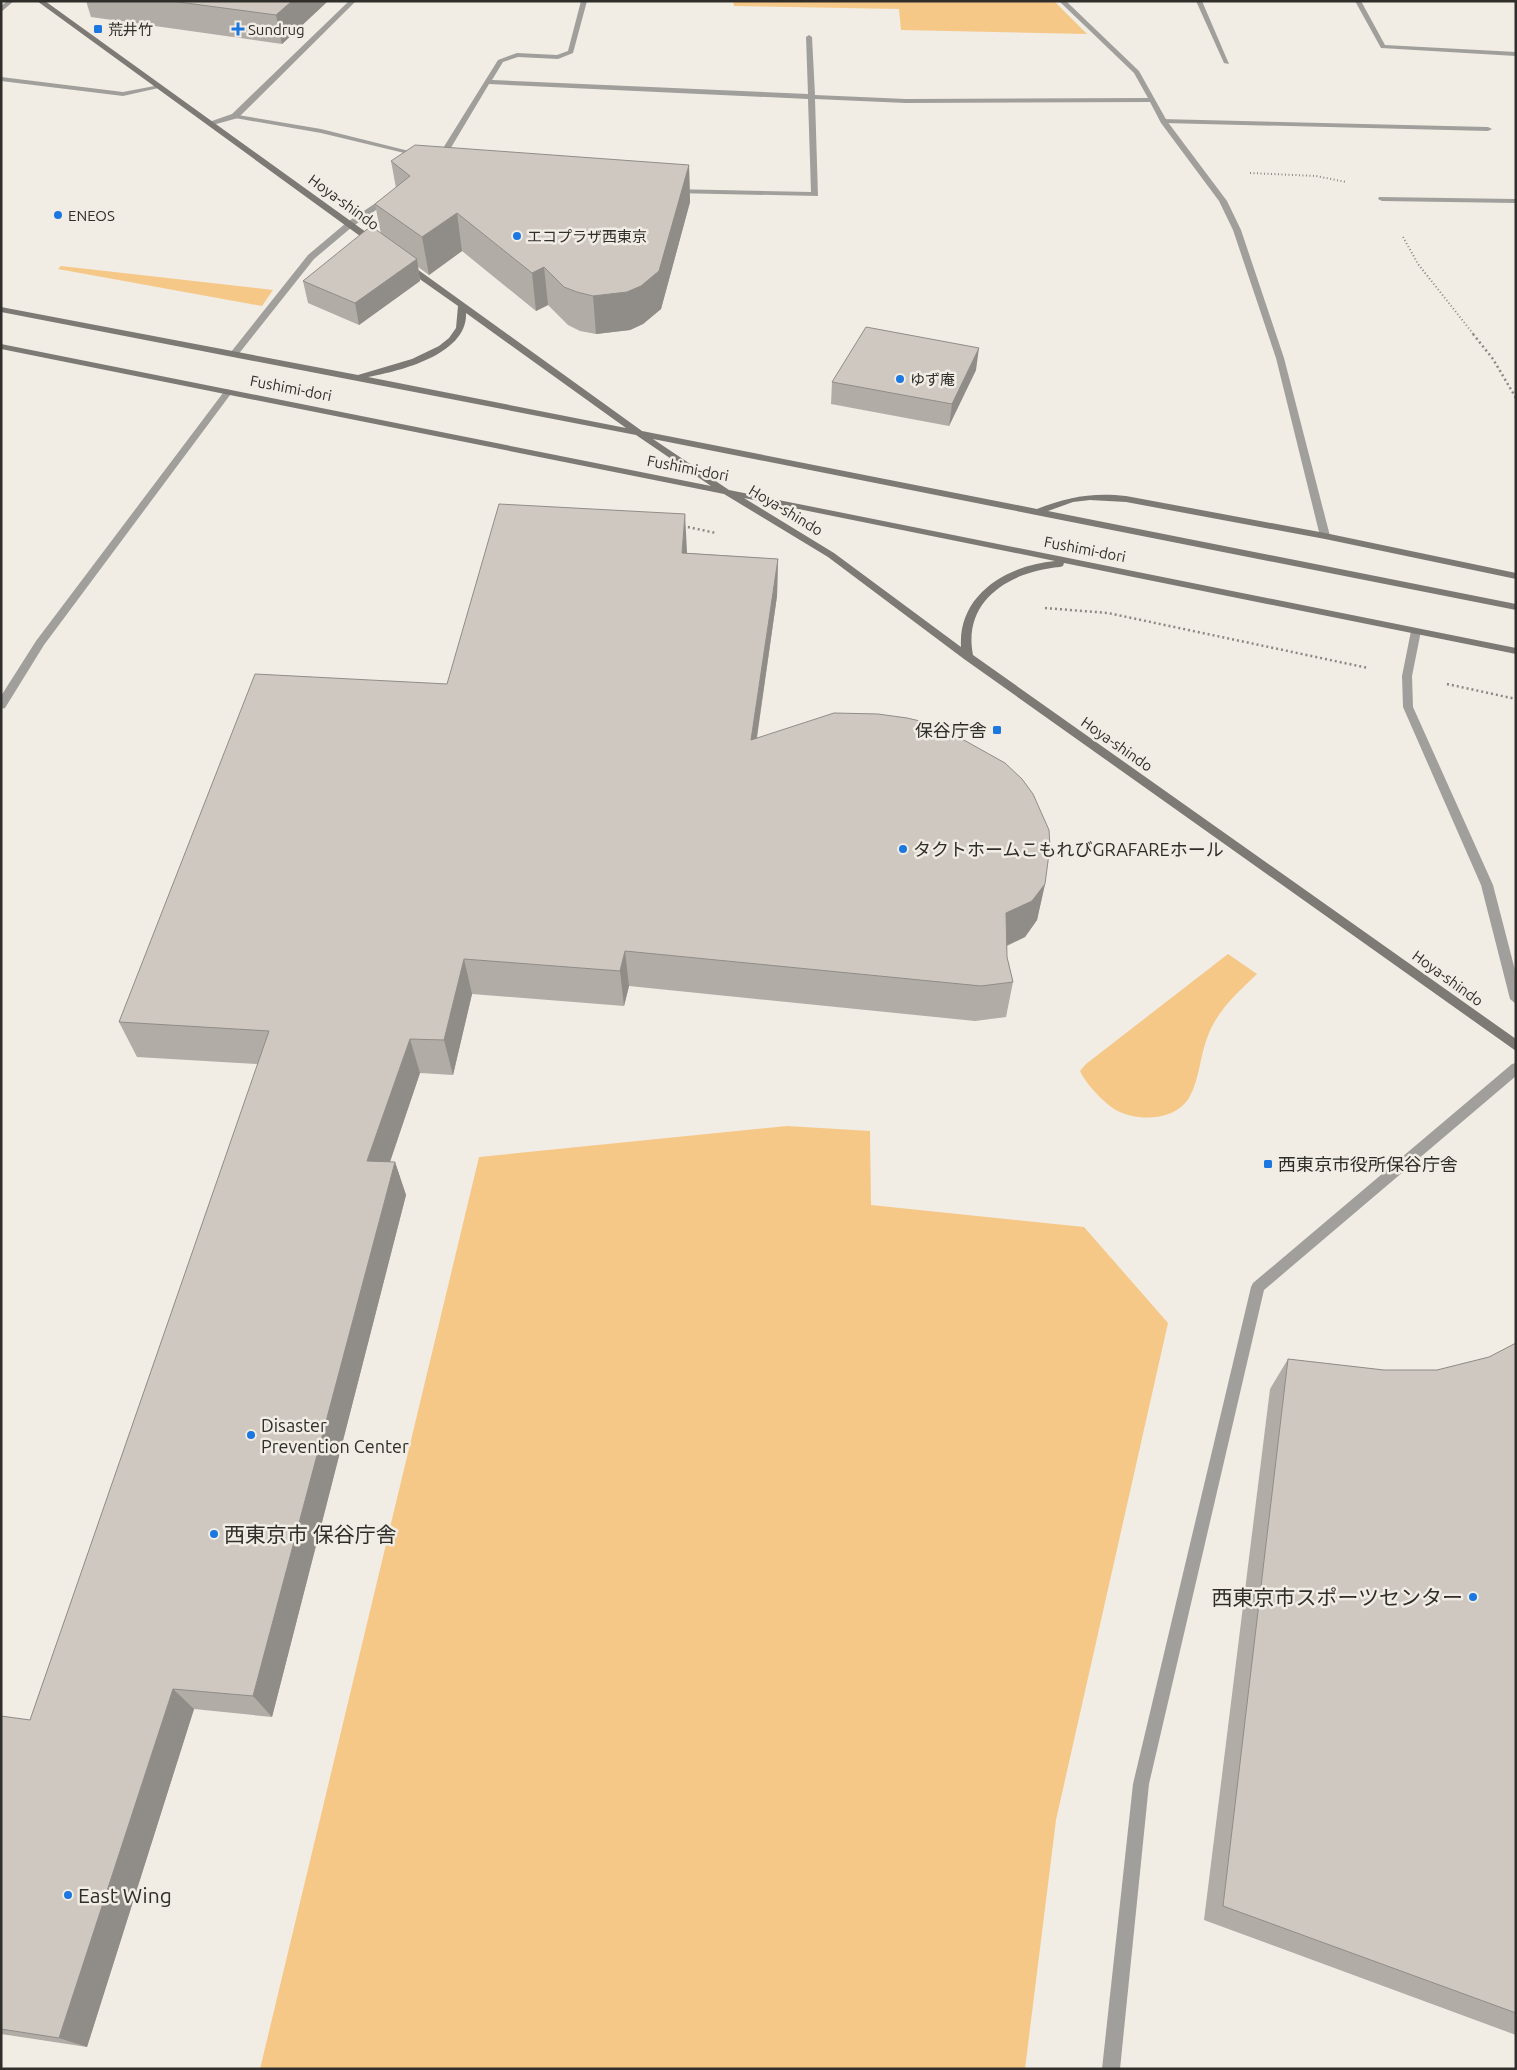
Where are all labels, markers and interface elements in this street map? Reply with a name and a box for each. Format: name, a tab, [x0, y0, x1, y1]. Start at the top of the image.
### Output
place label: 荒井竹	[108, 21, 153, 38]
place label: Sundrug	[248, 21, 305, 38]
marker: 荒井竹	[92, 23, 104, 35]
marker: Sundrug	[232, 23, 244, 35]
street label: Hoya-shindo	[305, 171, 383, 233]
place label: ENEOS	[68, 207, 115, 224]
marker: ENEOS	[52, 209, 64, 221]
place label: エコプラザ西東京	[527, 228, 647, 245]
marker: エコプラザ西東京	[511, 230, 523, 242]
place label: ゆず庵	[910, 371, 955, 388]
street label: Fushimi-dori	[249, 372, 333, 404]
marker: ゆず庵	[894, 373, 906, 385]
street label: Fushimi-dori	[646, 452, 730, 484]
street label: Hoya-shindo	[746, 481, 826, 539]
street label: Fushimi-dori	[1043, 533, 1127, 565]
street label: Hoya-shindo	[1078, 713, 1156, 775]
place label: 保谷庁舎	[915, 720, 987, 740]
marker: 保谷庁舎	[991, 724, 1003, 736]
place label: タクトホームこもれびGRAFAREホール	[913, 839, 1224, 859]
marker: タクトホームこもれびGRAFAREホール	[897, 843, 909, 855]
street label: Hoya-shindo	[1409, 947, 1487, 1009]
place label: 西東京市役所保谷庁舎	[1278, 1154, 1458, 1174]
marker: 西東京市役所保谷庁舎	[1262, 1158, 1274, 1170]
place label: Disaster Prevention Center	[261, 1415, 409, 1456]
marker: Disaster Prevention Center	[245, 1429, 257, 1441]
place label: 西東京市 保谷庁舎	[224, 1522, 397, 1546]
marker: 西東京市 保谷庁舎	[208, 1528, 220, 1540]
place label: 西東京市スポーツセンター	[1211, 1585, 1463, 1609]
marker: 西東京市スポーツセンター	[1467, 1591, 1479, 1603]
place label: East Wing	[78, 1883, 172, 1907]
marker: East Wing	[62, 1889, 74, 1901]

